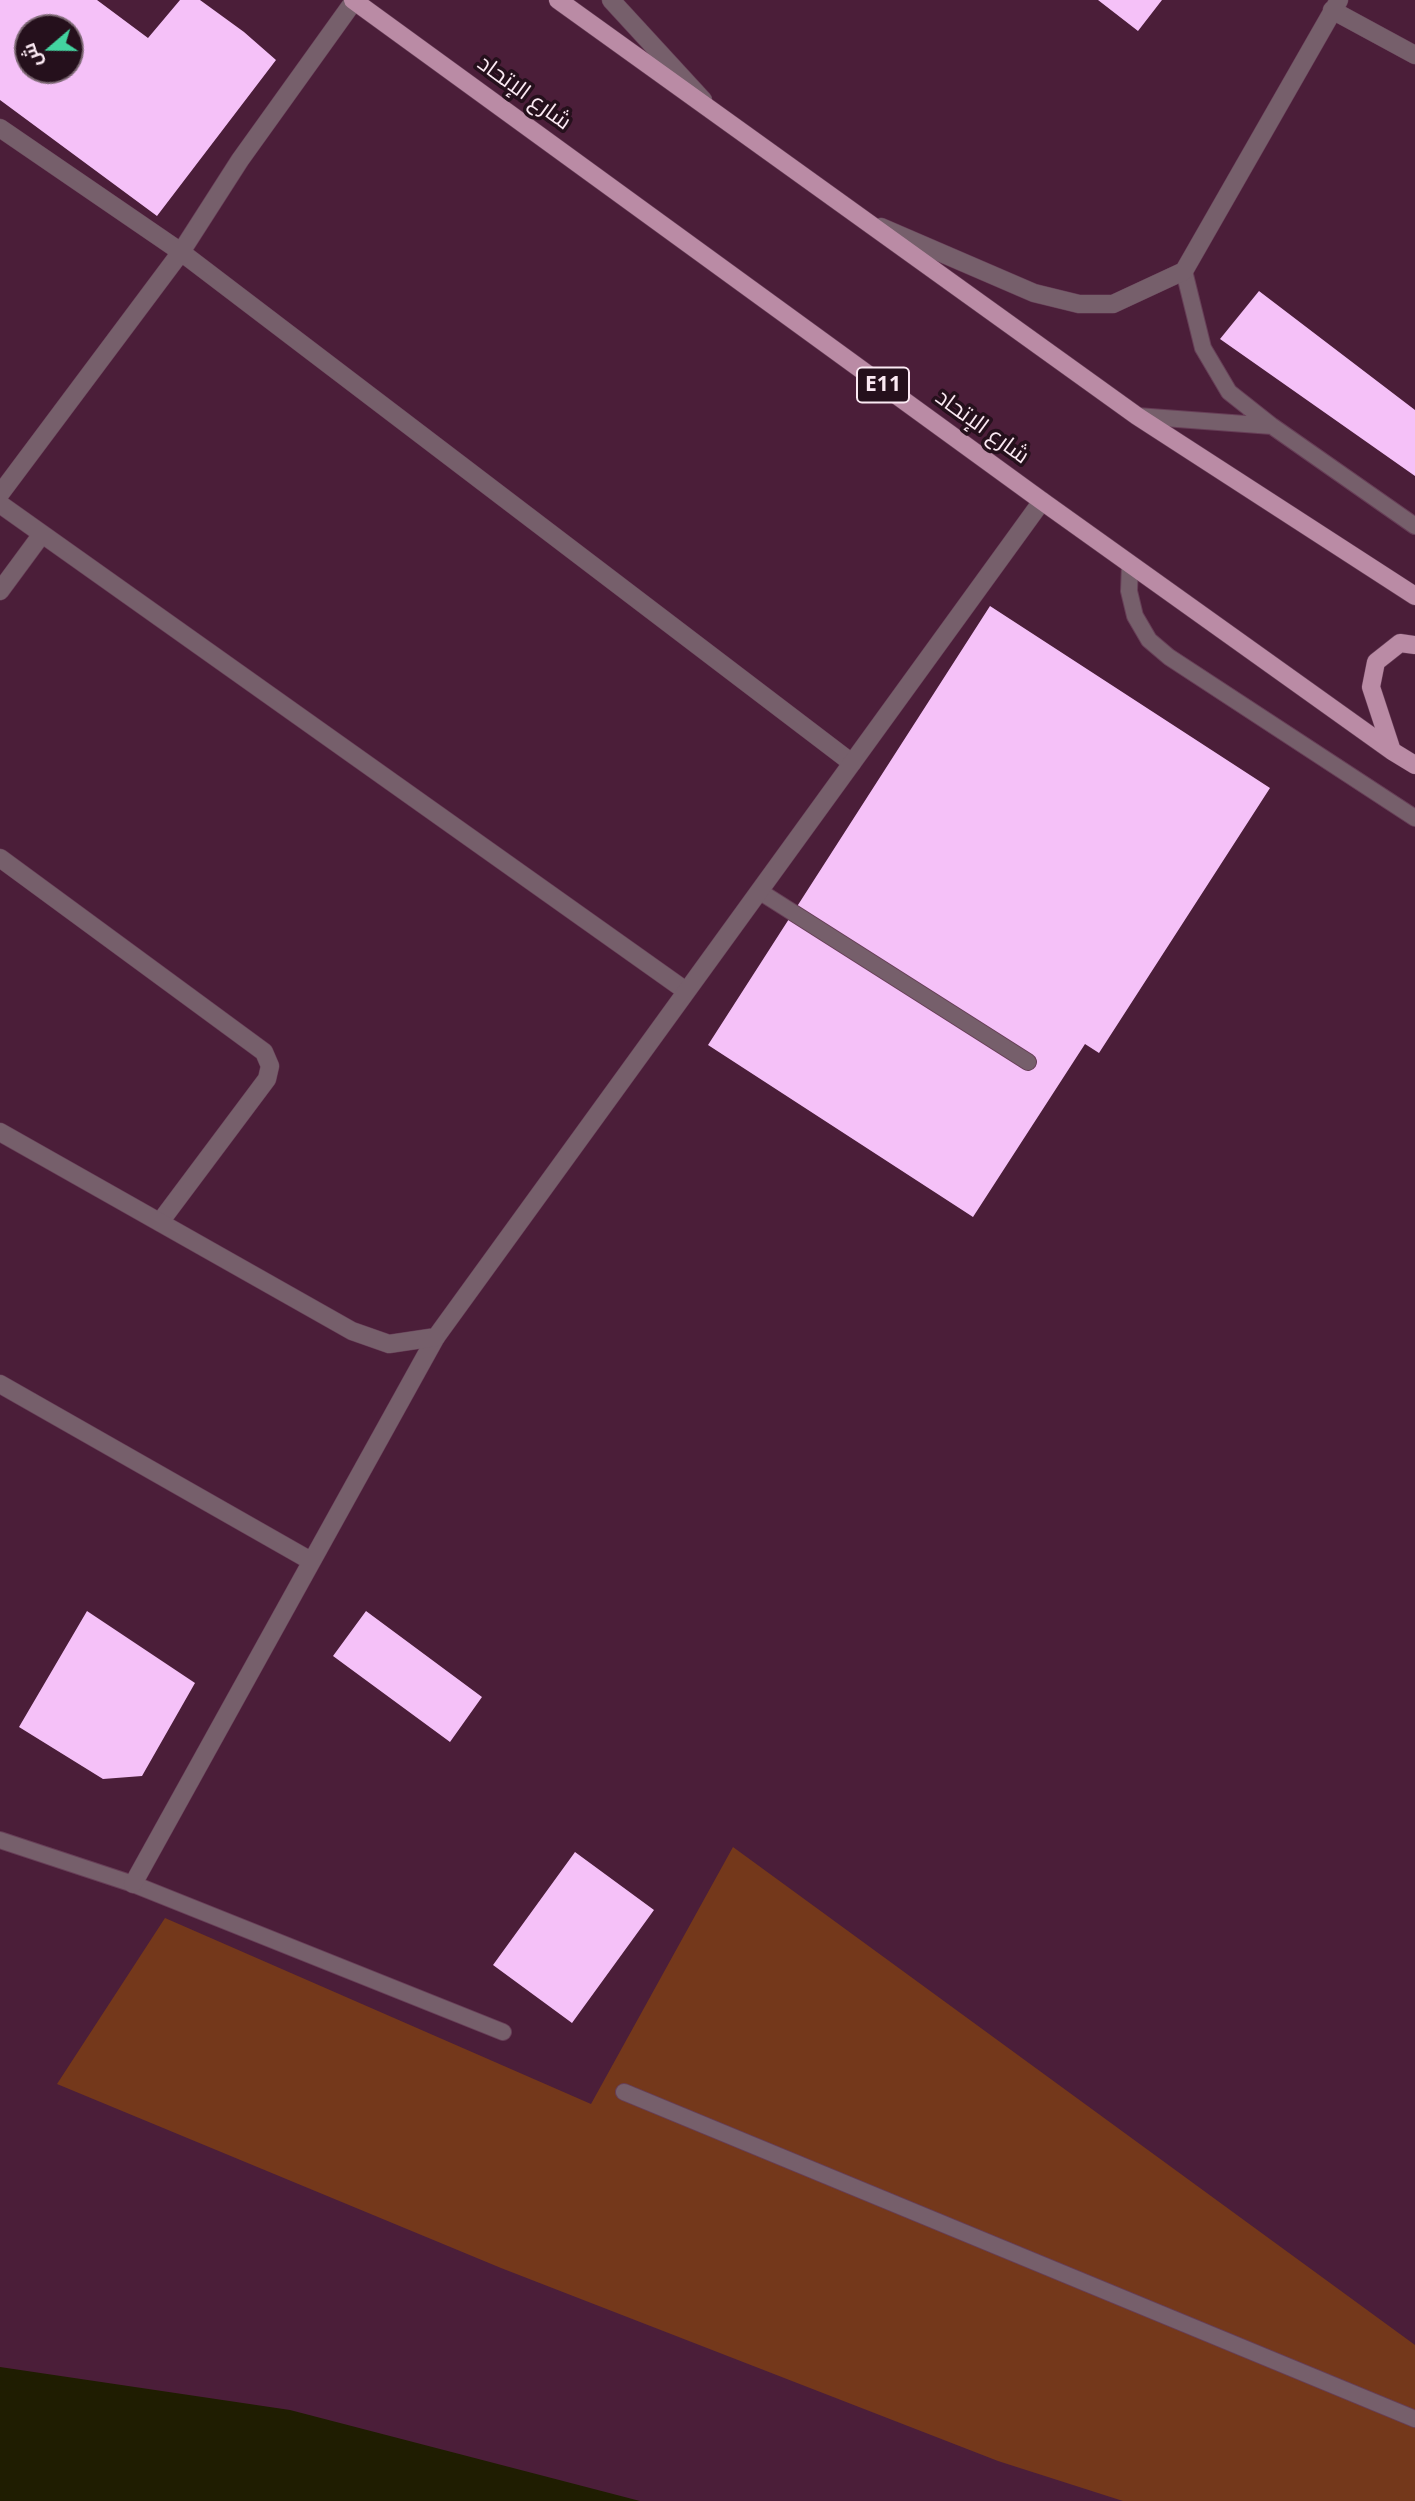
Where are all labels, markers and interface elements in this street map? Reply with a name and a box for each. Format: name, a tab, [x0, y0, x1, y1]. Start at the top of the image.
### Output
north arrow	[14, 14, 84, 84]
text: ش	[15, 40, 48, 71]
street label: شارع الإتحاد	[472, 50, 576, 136]
road number: E11	[857, 368, 909, 402]
street label: شارع الإتحاد	[930, 384, 1034, 470]

